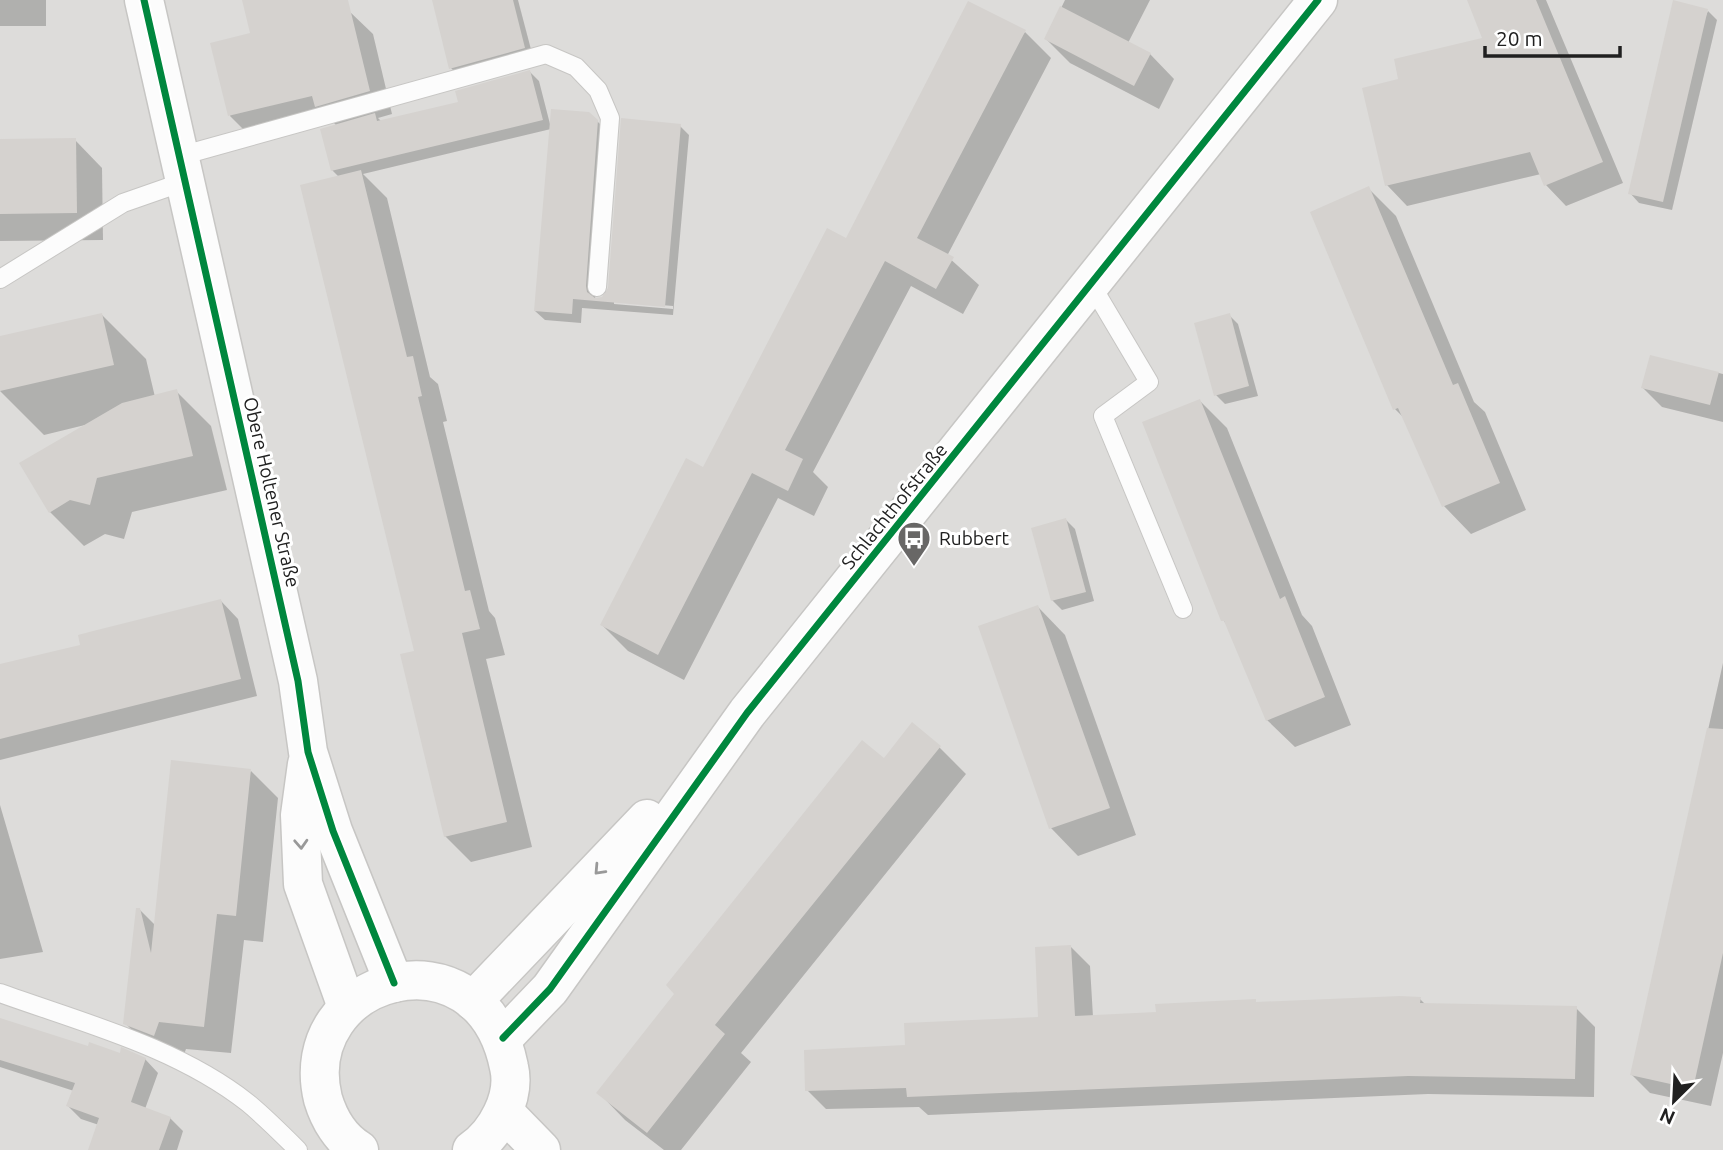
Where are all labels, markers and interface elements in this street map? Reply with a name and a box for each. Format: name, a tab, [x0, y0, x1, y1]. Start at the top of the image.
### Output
scale bar	[1485, 14, 1620, 58]
text: 20 m	[1496, 26, 1543, 50]
street label: Obere Holtener Straße	[239, 395, 305, 589]
street label: Schlachthofstraße	[837, 439, 951, 573]
bus stop icon: Rubbert	[895, 519, 933, 568]
place label: Rubbert	[939, 527, 1010, 549]
one-way arrow	[294, 839, 309, 850]
one-way arrow	[594, 862, 607, 875]
north arrow	[1639, 1066, 1709, 1136]
text: N	[1656, 1104, 1678, 1129]

